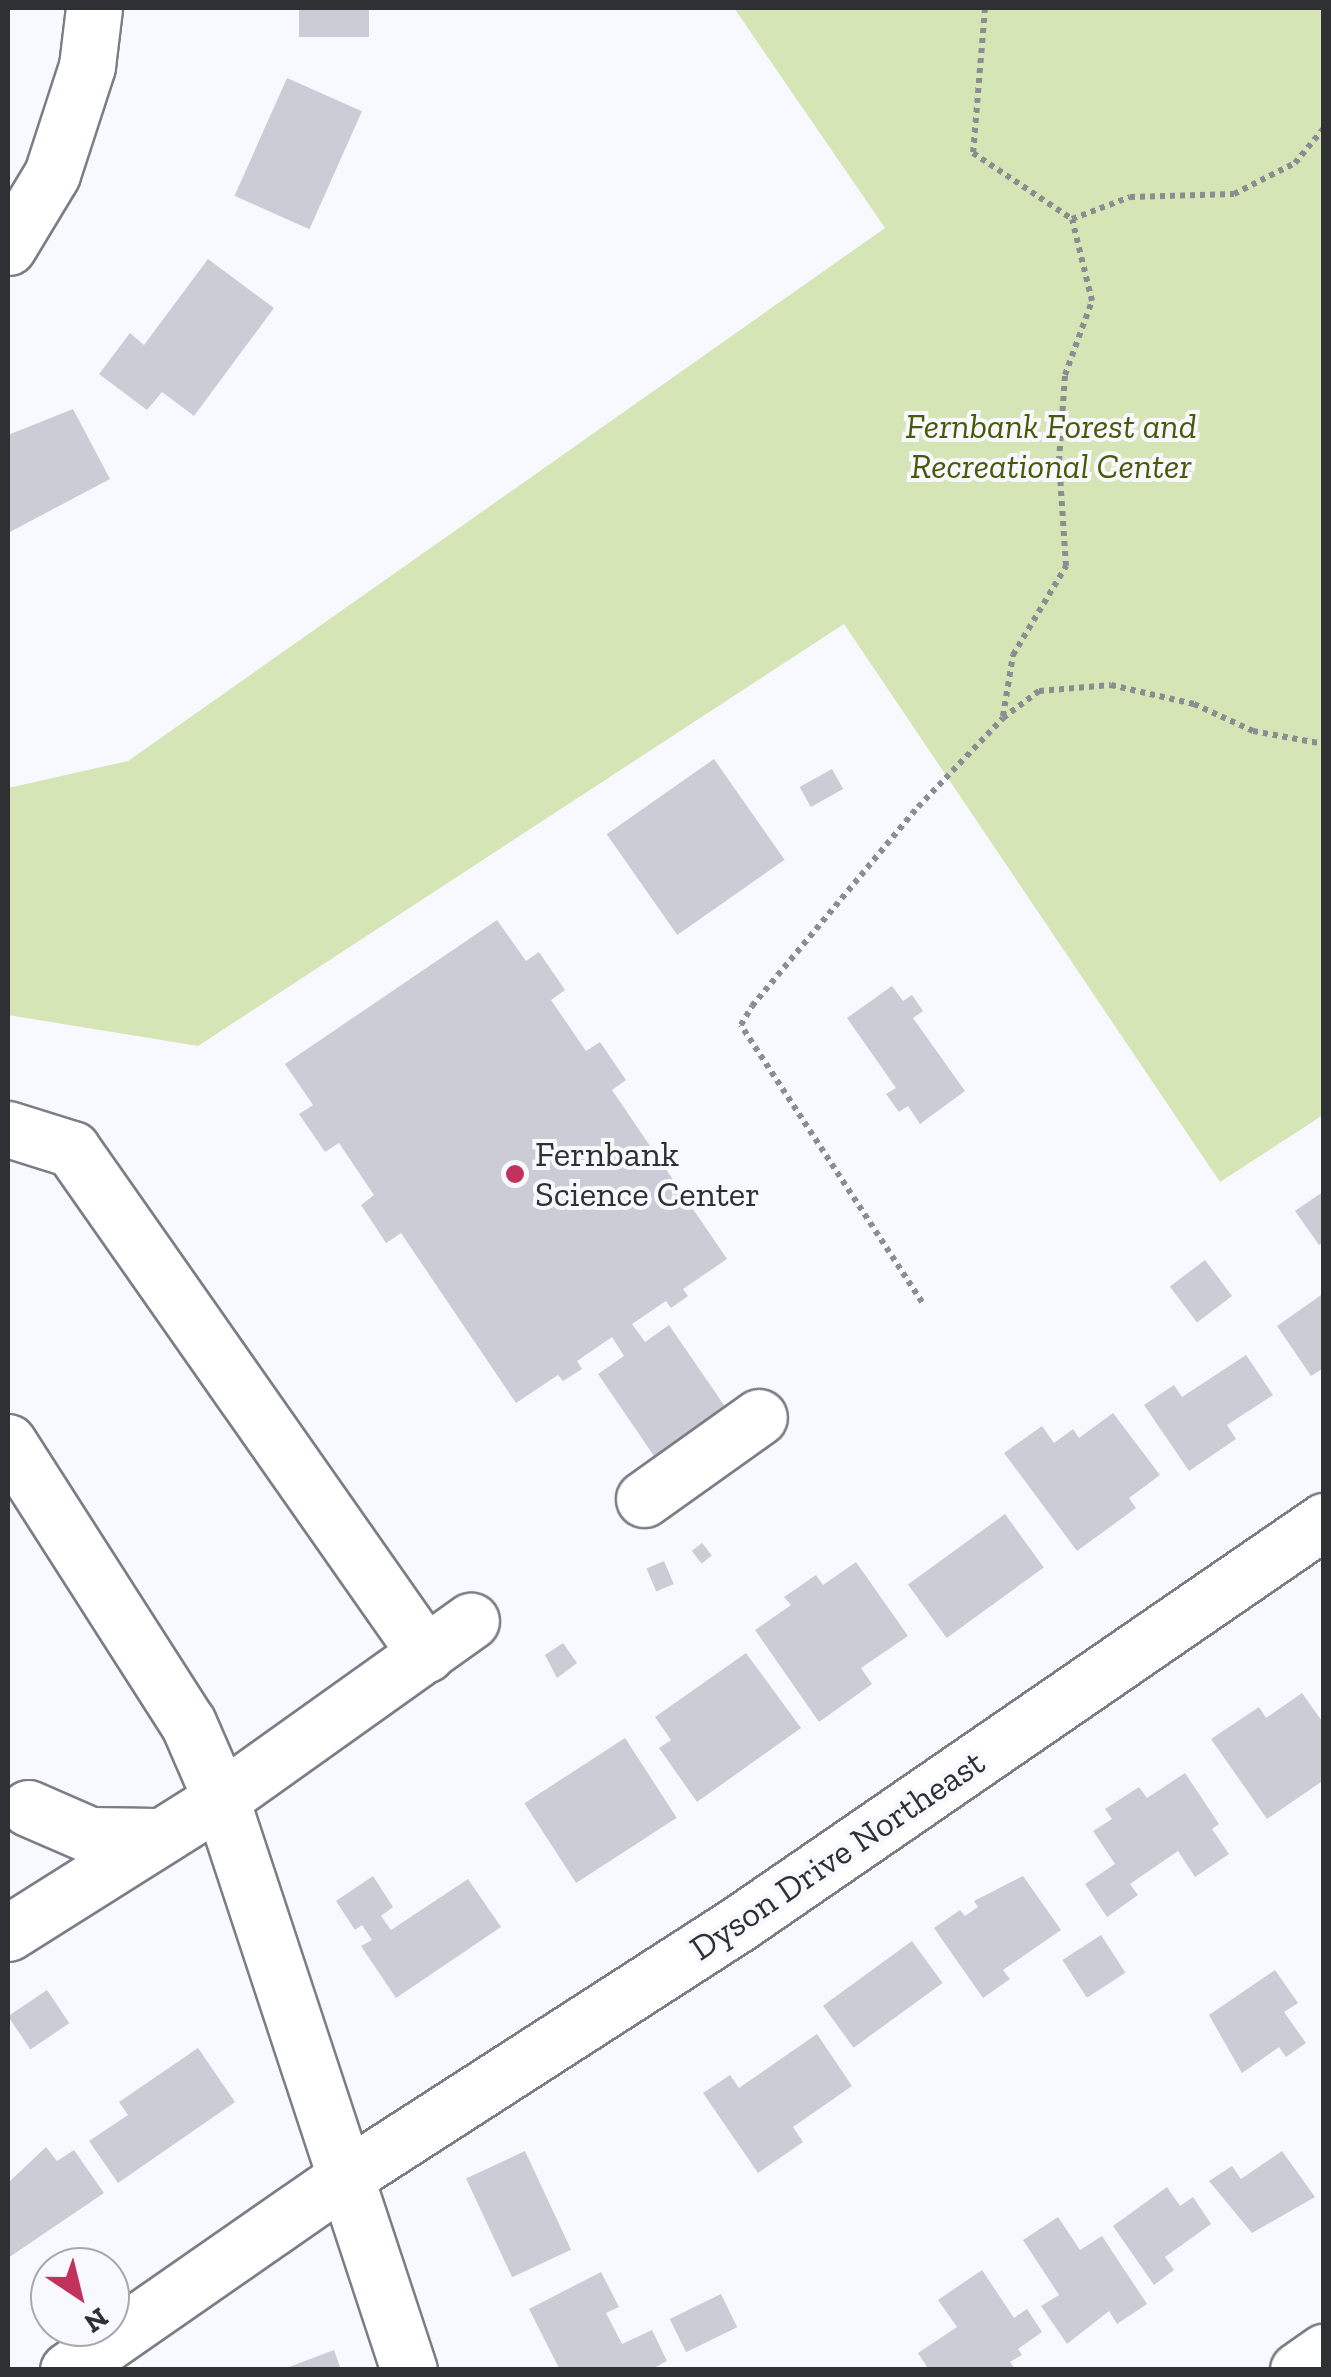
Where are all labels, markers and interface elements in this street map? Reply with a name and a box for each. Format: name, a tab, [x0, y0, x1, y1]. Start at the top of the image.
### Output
park label: Fernbank Forest and Recreational Center	[905, 405, 1197, 487]
place label: Fernbank Science Center	[535, 1133, 760, 1215]
marker: Fernbank Science Center	[504, 1163, 526, 1185]
street label: Dyson Drive Northeast	[682, 1741, 992, 1969]
north arrow	[30, 2247, 130, 2347]
text: N	[78, 2301, 115, 2340]

